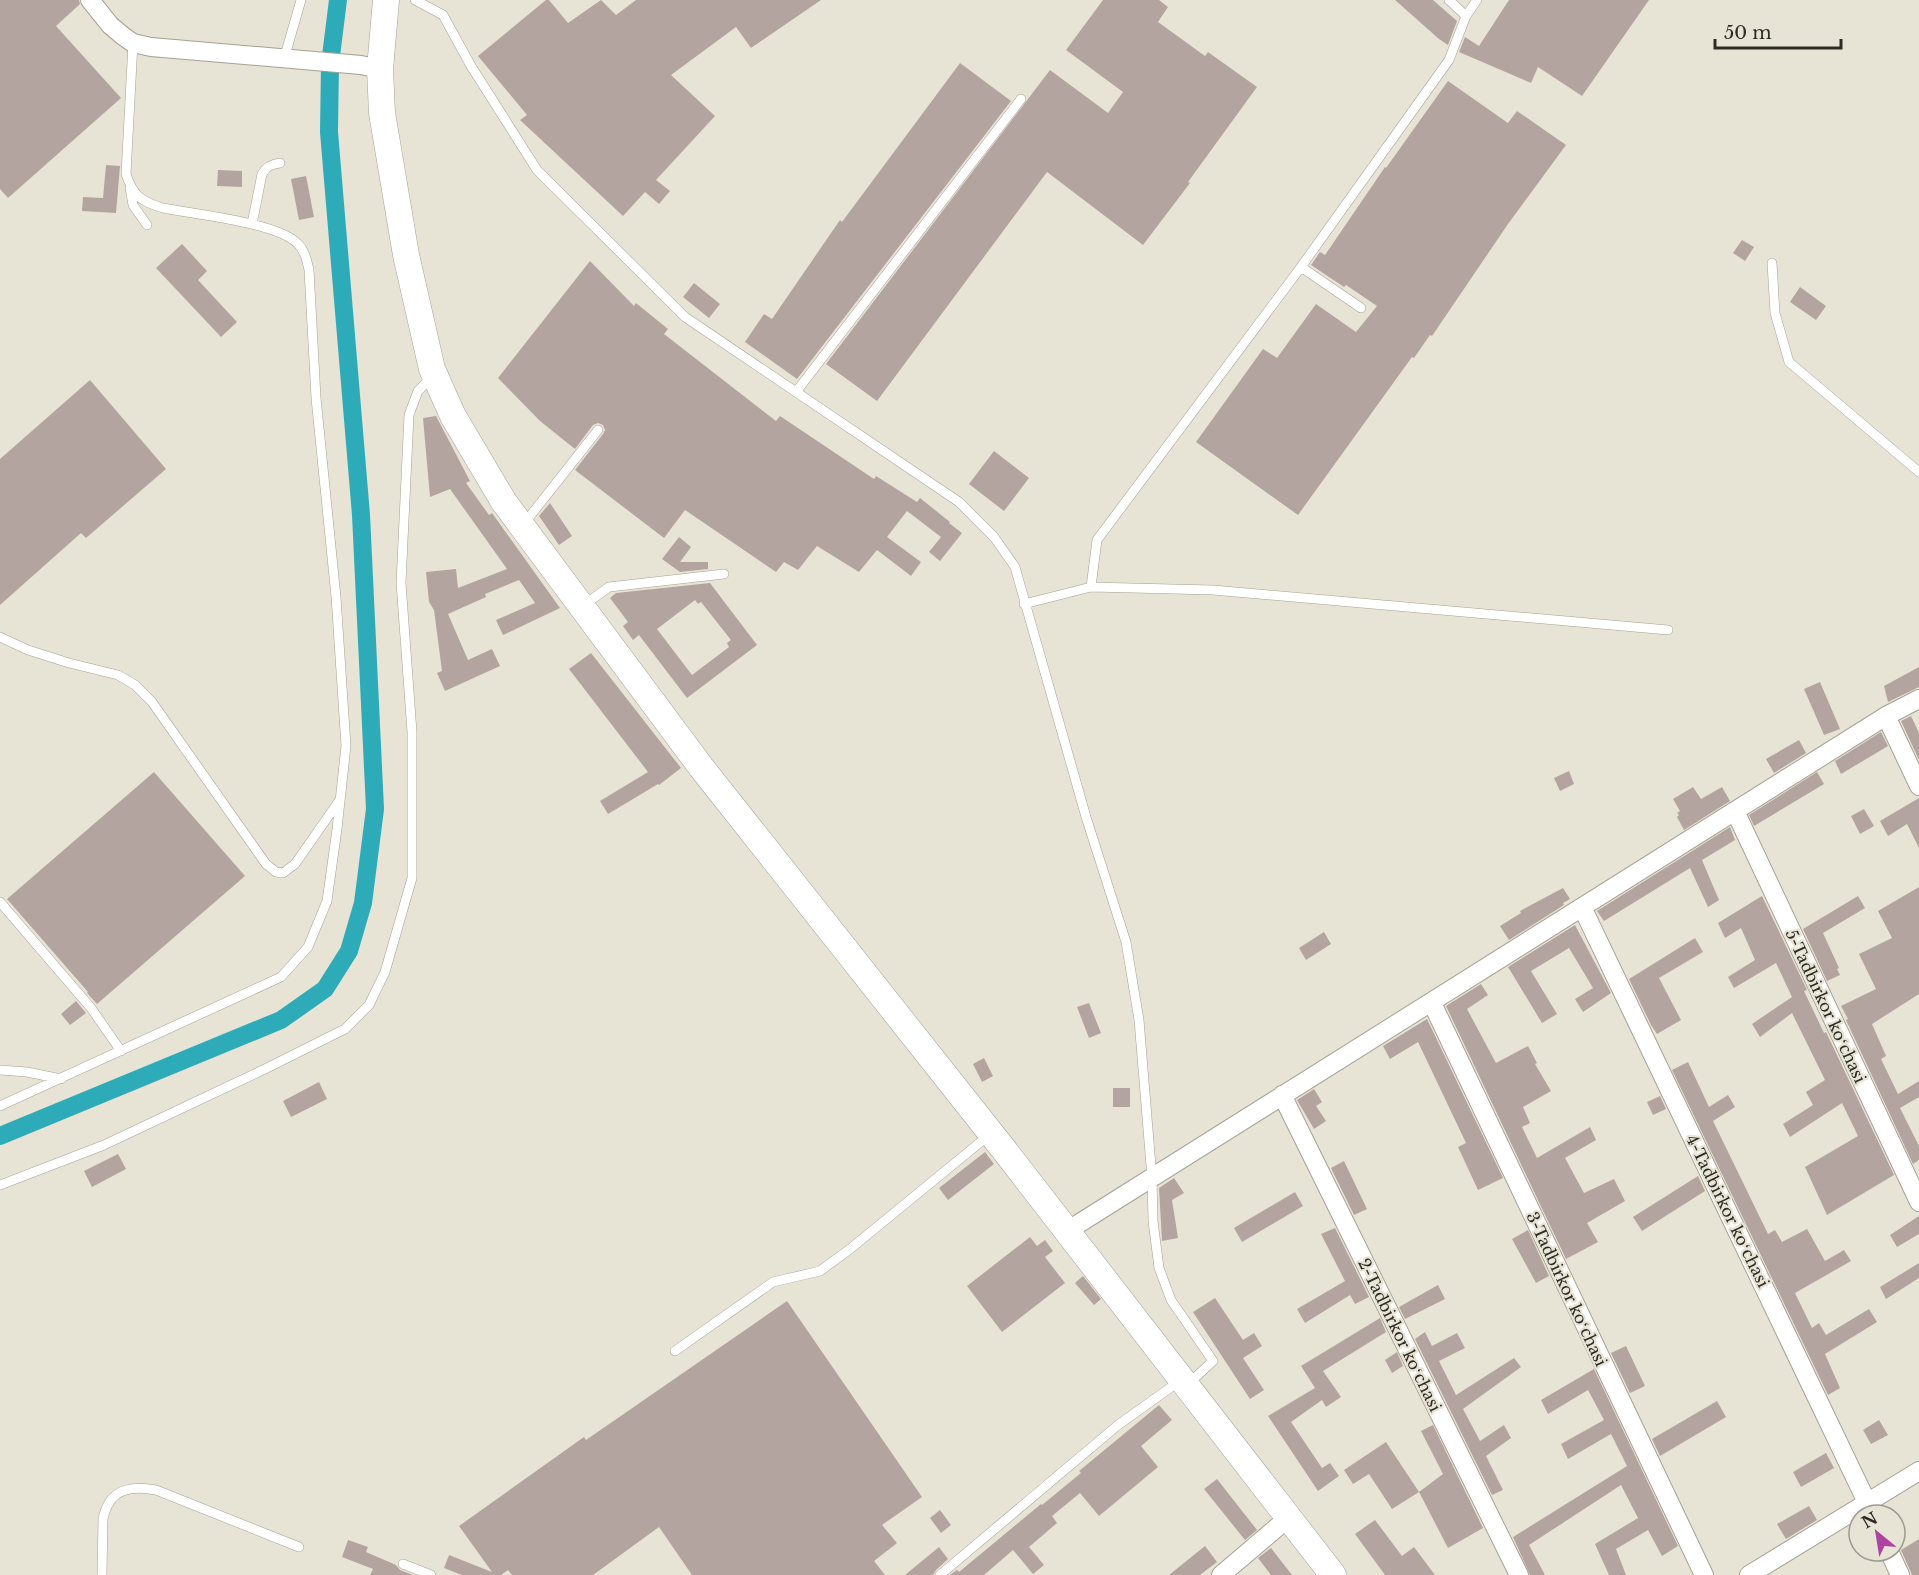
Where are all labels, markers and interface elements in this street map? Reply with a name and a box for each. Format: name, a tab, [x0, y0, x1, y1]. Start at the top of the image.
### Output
scale bar	[1715, 12, 1841, 50]
text: 50 m	[1724, 22, 1772, 44]
street label: 5-Tadbirkor koʻchasi	[1782, 926, 1871, 1087]
street label: 4-Tadbirkor koʻchasi	[1682, 1131, 1774, 1291]
street label: 3-Tadbirkor koʻchasi	[1522, 1209, 1612, 1370]
street label: 2-Tadbirkor koʻchasi	[1354, 1255, 1446, 1415]
north arrow	[1847, 1503, 1907, 1563]
text: N	[1858, 1508, 1881, 1532]

